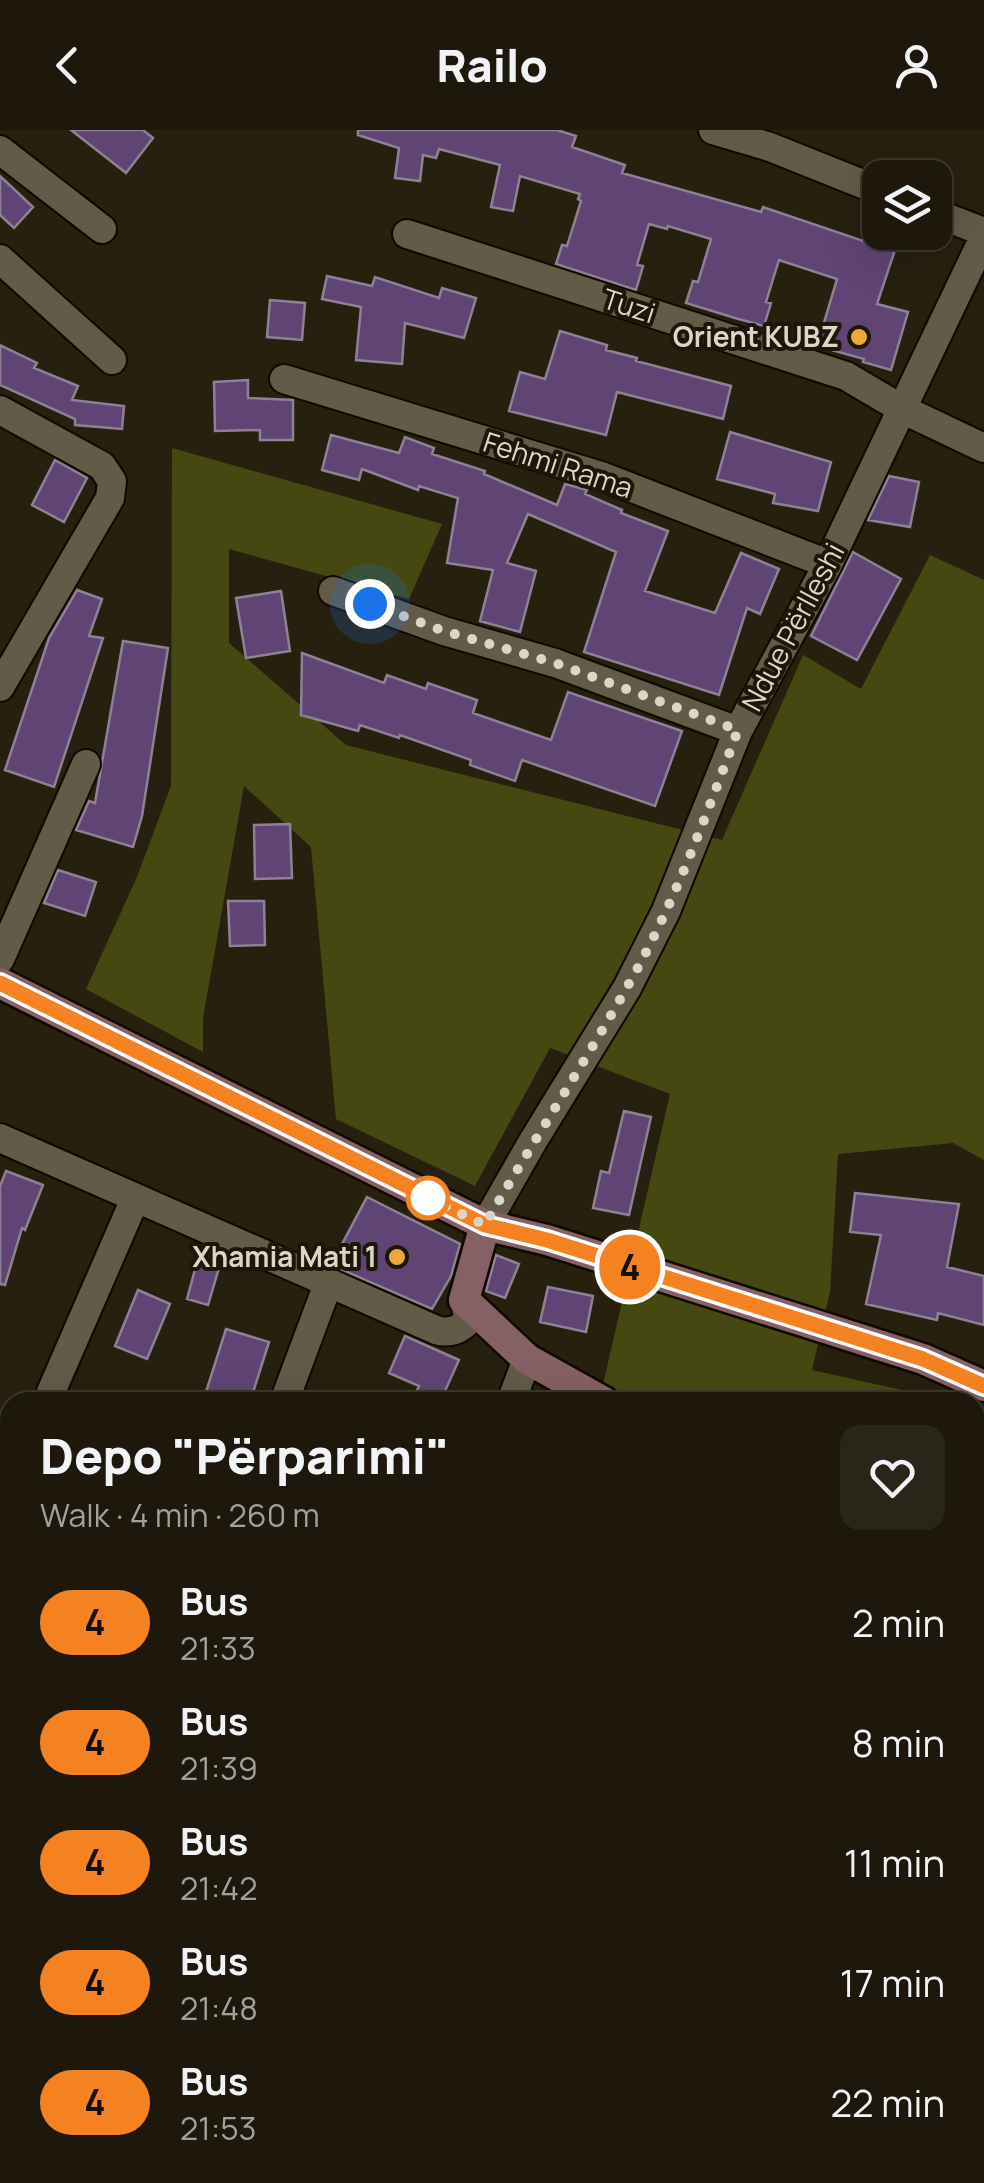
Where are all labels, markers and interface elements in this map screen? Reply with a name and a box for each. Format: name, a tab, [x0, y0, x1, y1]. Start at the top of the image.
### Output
text: Railo	[436, 34, 548, 96]
icon: back	[40, 38, 95, 93]
icon: person	[889, 38, 944, 93]
map controls	[862, 160, 952, 250]
button: layers	[862, 160, 952, 250]
street label: Tuzi	[598, 279, 661, 331]
place label: Orient KUBZ	[673, 317, 839, 355]
marker: Orient KUBZ	[848, 326, 870, 348]
street label: Fehmi Rama	[479, 422, 638, 506]
street label: Ndue Përlleshi	[732, 536, 852, 717]
your location	[345, 579, 395, 629]
unlabelled marker	[407, 1177, 449, 1219]
line badge: 4	[598, 1234, 662, 1300]
place label: Xhamia Mati 1	[192, 1237, 377, 1275]
text: 4	[619, 1243, 641, 1291]
marker: Xhamia Mati 1	[386, 1246, 408, 1268]
text: Depo "Përparimi"	[40, 1423, 450, 1488]
button: heart	[840, 1425, 945, 1530]
text: Walk · 4 min · 260 m	[40, 1493, 320, 1537]
text: Bus	[180, 1574, 248, 1626]
text: 2 min	[852, 1596, 945, 1648]
text: 4	[84, 1598, 106, 1646]
text: 21:33	[180, 1626, 256, 1670]
text: Bus	[180, 1694, 248, 1746]
text: 8 min	[852, 1716, 945, 1768]
text: 4	[84, 1718, 106, 1766]
text: 21:39	[180, 1746, 258, 1790]
text: Bus	[180, 1814, 248, 1866]
text: 11 min	[844, 1836, 945, 1888]
text: 4	[84, 1838, 106, 1886]
text: 21:42	[180, 1866, 257, 1910]
text: Bus	[180, 1934, 248, 1986]
text: 17 min	[840, 1956, 945, 2008]
text: 4	[84, 1958, 106, 2006]
text: 21:48	[180, 1986, 258, 2030]
text: Bus	[180, 2054, 248, 2106]
text: 22 min	[830, 2076, 945, 2128]
text: 4	[84, 2078, 106, 2126]
text: 21:53	[180, 2106, 256, 2150]

